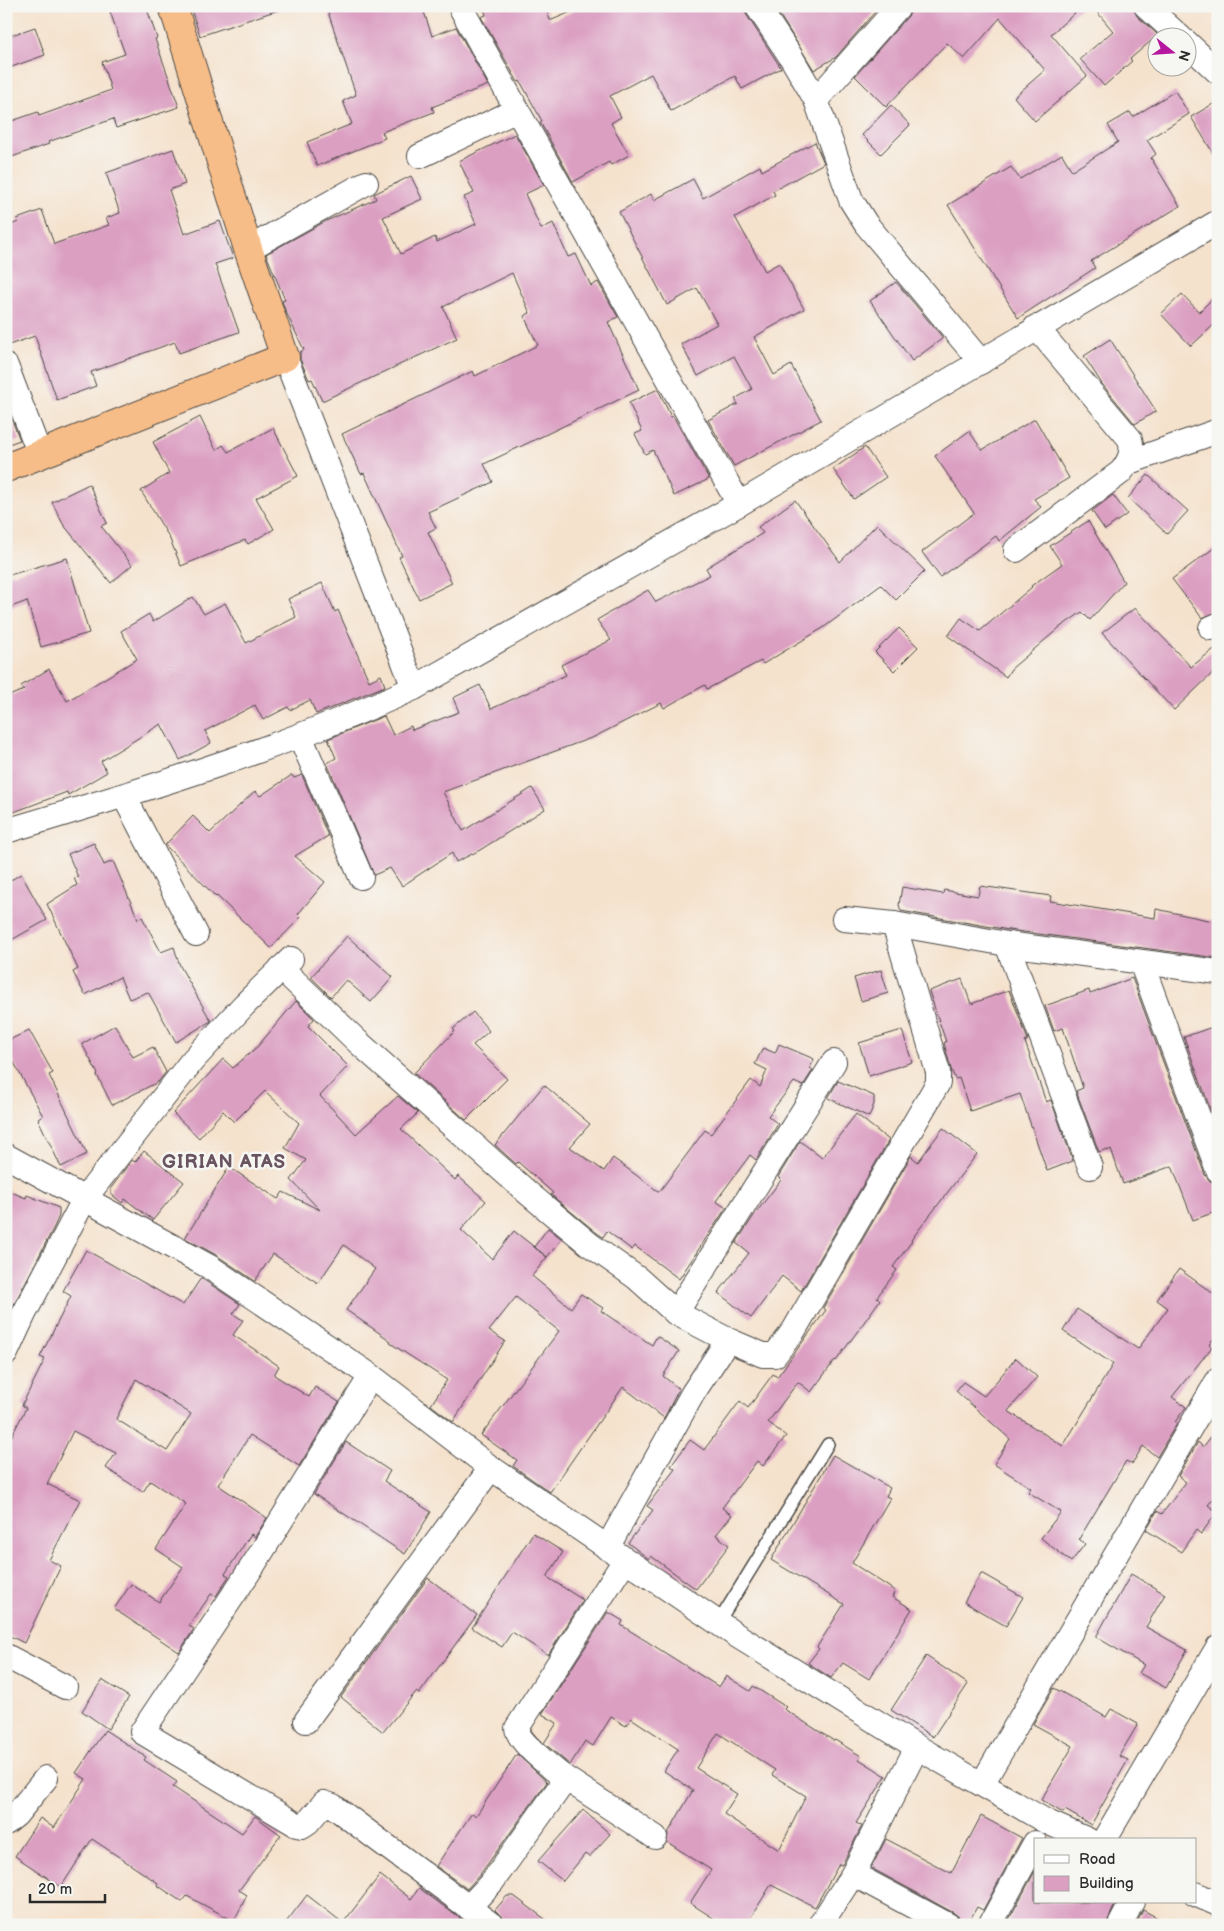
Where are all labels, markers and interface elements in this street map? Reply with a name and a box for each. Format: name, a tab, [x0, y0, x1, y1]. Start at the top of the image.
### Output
north arrow	[1146, 28, 1196, 78]
text: N	[1174, 48, 1194, 63]
district label: GIRIAN ATAS	[162, 1151, 286, 1174]
legend	[1034, 1838, 1196, 1904]
text: Road	[1079, 1850, 1115, 1869]
scale bar	[30, 1871, 105, 1903]
text: Building	[1079, 1874, 1134, 1893]
text: 20 m	[38, 1880, 72, 1899]

